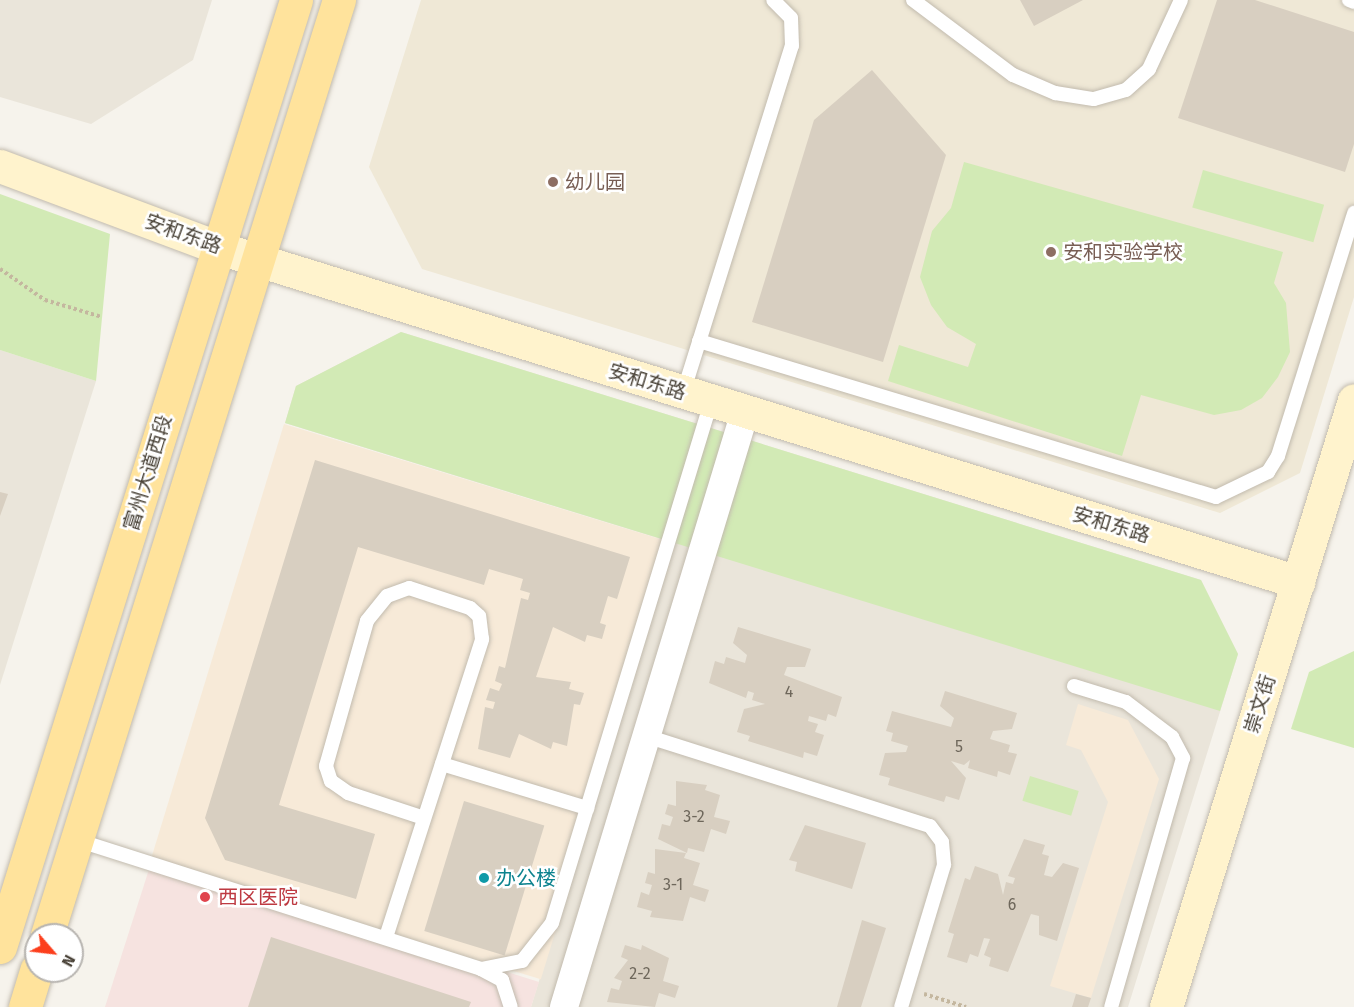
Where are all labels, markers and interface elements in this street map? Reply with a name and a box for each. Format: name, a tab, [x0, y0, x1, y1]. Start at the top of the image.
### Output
place label: 幼儿园	[565, 170, 625, 194]
marker: 幼儿园	[546, 175, 560, 189]
street label: 安和东路	[141, 209, 225, 259]
place label: 安和实验学校	[1063, 240, 1183, 264]
marker: 安和实验学校	[1044, 245, 1058, 259]
street label: 安和东路	[605, 359, 689, 405]
street label: 富州大道西段	[119, 412, 177, 534]
street label: 安和东路	[1069, 502, 1153, 548]
street label: 崇文街	[1240, 672, 1280, 736]
house number: 4	[785, 682, 793, 702]
house number: 5	[955, 737, 963, 757]
house number: 3-2	[683, 807, 705, 827]
place label: 办公楼	[496, 866, 556, 890]
marker: 办公楼	[477, 871, 491, 885]
house number: 3-1	[663, 875, 683, 895]
place label: 西区医院	[218, 885, 298, 909]
marker: 西区医院	[196, 888, 214, 906]
house number: 6	[1008, 895, 1016, 915]
north arrow	[24, 923, 84, 983]
text: N	[58, 952, 79, 970]
house number: 2-2	[629, 964, 651, 984]

